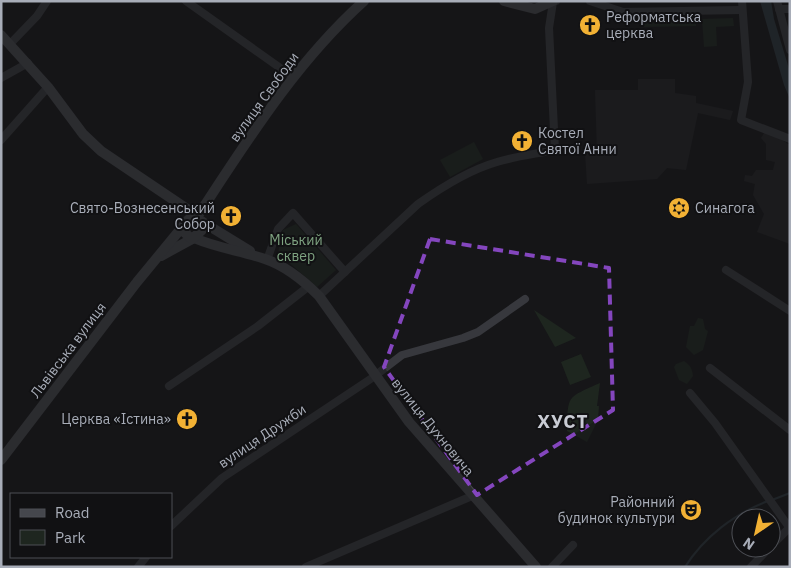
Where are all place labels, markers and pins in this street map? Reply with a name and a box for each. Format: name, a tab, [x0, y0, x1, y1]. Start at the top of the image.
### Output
place label: Реформатська церква	[606, 8, 702, 42]
church icon: Реформатська церква	[578, 13, 602, 37]
place label: Костел Святої Анни	[538, 124, 617, 158]
church icon: Костел Святої Анни	[510, 129, 534, 153]
synagogue icon: Синагога	[667, 196, 691, 220]
place label: Свято-Вознесенський Собор	[70, 199, 215, 233]
place label: Синагога	[695, 199, 755, 217]
church icon: Свято-Вознесенський Собор	[219, 204, 243, 228]
church icon: Церква «Істина»	[175, 407, 199, 431]
place label: Церква «Істина»	[61, 410, 171, 428]
place label: Районний будинок культури	[558, 493, 675, 527]
theatre icon: Районний будинок культури	[679, 498, 703, 522]

